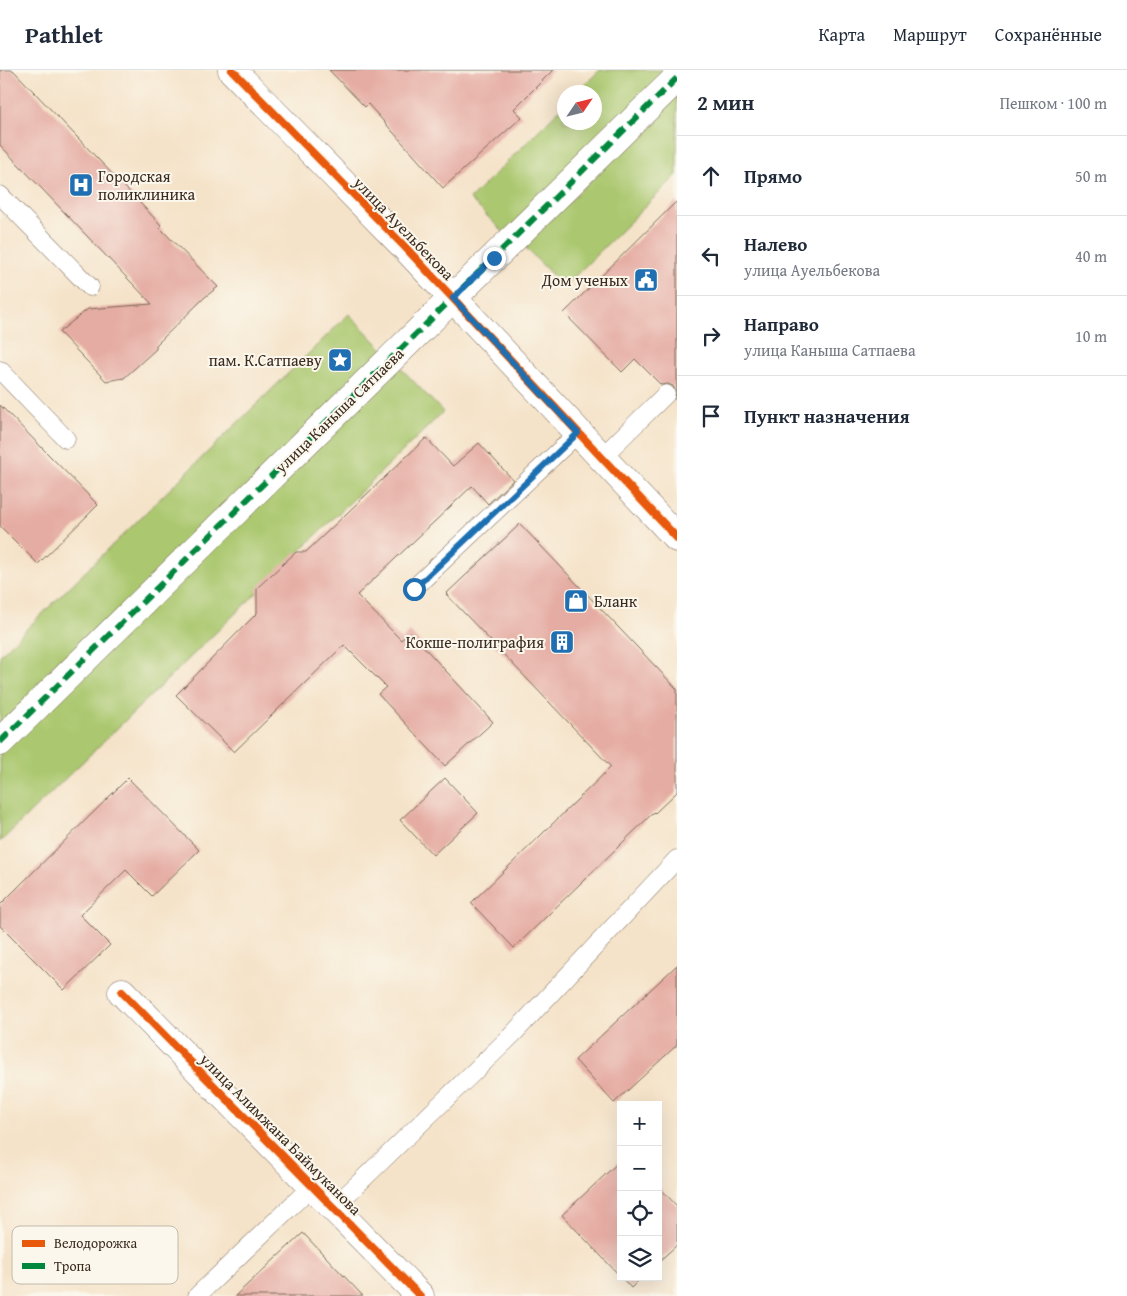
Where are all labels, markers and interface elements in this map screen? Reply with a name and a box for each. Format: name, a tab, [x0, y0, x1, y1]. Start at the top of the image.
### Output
text: Pathlet	[25, 17, 103, 52]
text: Карта	[819, 21, 865, 48]
text: Маршрут	[893, 21, 967, 48]
text: Сохранённые	[995, 21, 1102, 48]
north arrow	[557, 85, 602, 130]
text: 2 мин	[697, 87, 754, 118]
text: Пешком · 100 m	[1000, 91, 1107, 115]
icon: ahead	[697, 162, 725, 190]
text: Прямо	[744, 162, 802, 190]
place label: Городская поликлиника	[98, 164, 195, 206]
text: 50 m	[1075, 164, 1107, 188]
street label: улица Ауельбекова	[347, 170, 460, 286]
hospital icon: Городская поликлиника	[68, 172, 94, 198]
text: Налево	[744, 230, 807, 258]
icon: left	[697, 242, 725, 270]
text: 40 m	[1075, 244, 1107, 268]
route end	[483, 247, 506, 270]
text: улица Ауельбекова	[744, 258, 880, 282]
public building icon: Дом ученых	[633, 267, 659, 293]
place label: Дом ученых	[541, 268, 629, 292]
text: Направо	[744, 310, 819, 338]
icon: right	[697, 322, 725, 350]
text: 10 m	[1075, 324, 1107, 348]
text: улица Каныша Сатпаева	[744, 338, 916, 362]
street label: улица Каныша Сатпаева	[268, 342, 409, 479]
place icon: пам. К.Сатпаеву	[327, 347, 353, 373]
place label: пам. К.Сатпаеву	[209, 348, 322, 372]
icon: arrive	[697, 402, 725, 430]
text: Пункт назначения	[744, 402, 910, 430]
route start	[403, 578, 426, 601]
shop icon: Бланк	[563, 588, 589, 614]
place label: Бланк	[594, 589, 638, 613]
building icon: Кокше-полиграфия	[549, 629, 575, 655]
place label: Кокше-полиграфия	[406, 630, 544, 654]
street label: улица Алимжана Баймуканова	[194, 1047, 368, 1221]
map controls	[617, 1101, 662, 1281]
button: +	[617, 1101, 662, 1146]
button: −	[617, 1146, 662, 1191]
button: locate	[617, 1191, 662, 1236]
legend	[12, 1226, 178, 1284]
text: Велодорожка	[54, 1233, 137, 1253]
button: layers	[617, 1236, 662, 1281]
text: Тропа	[54, 1256, 91, 1276]

